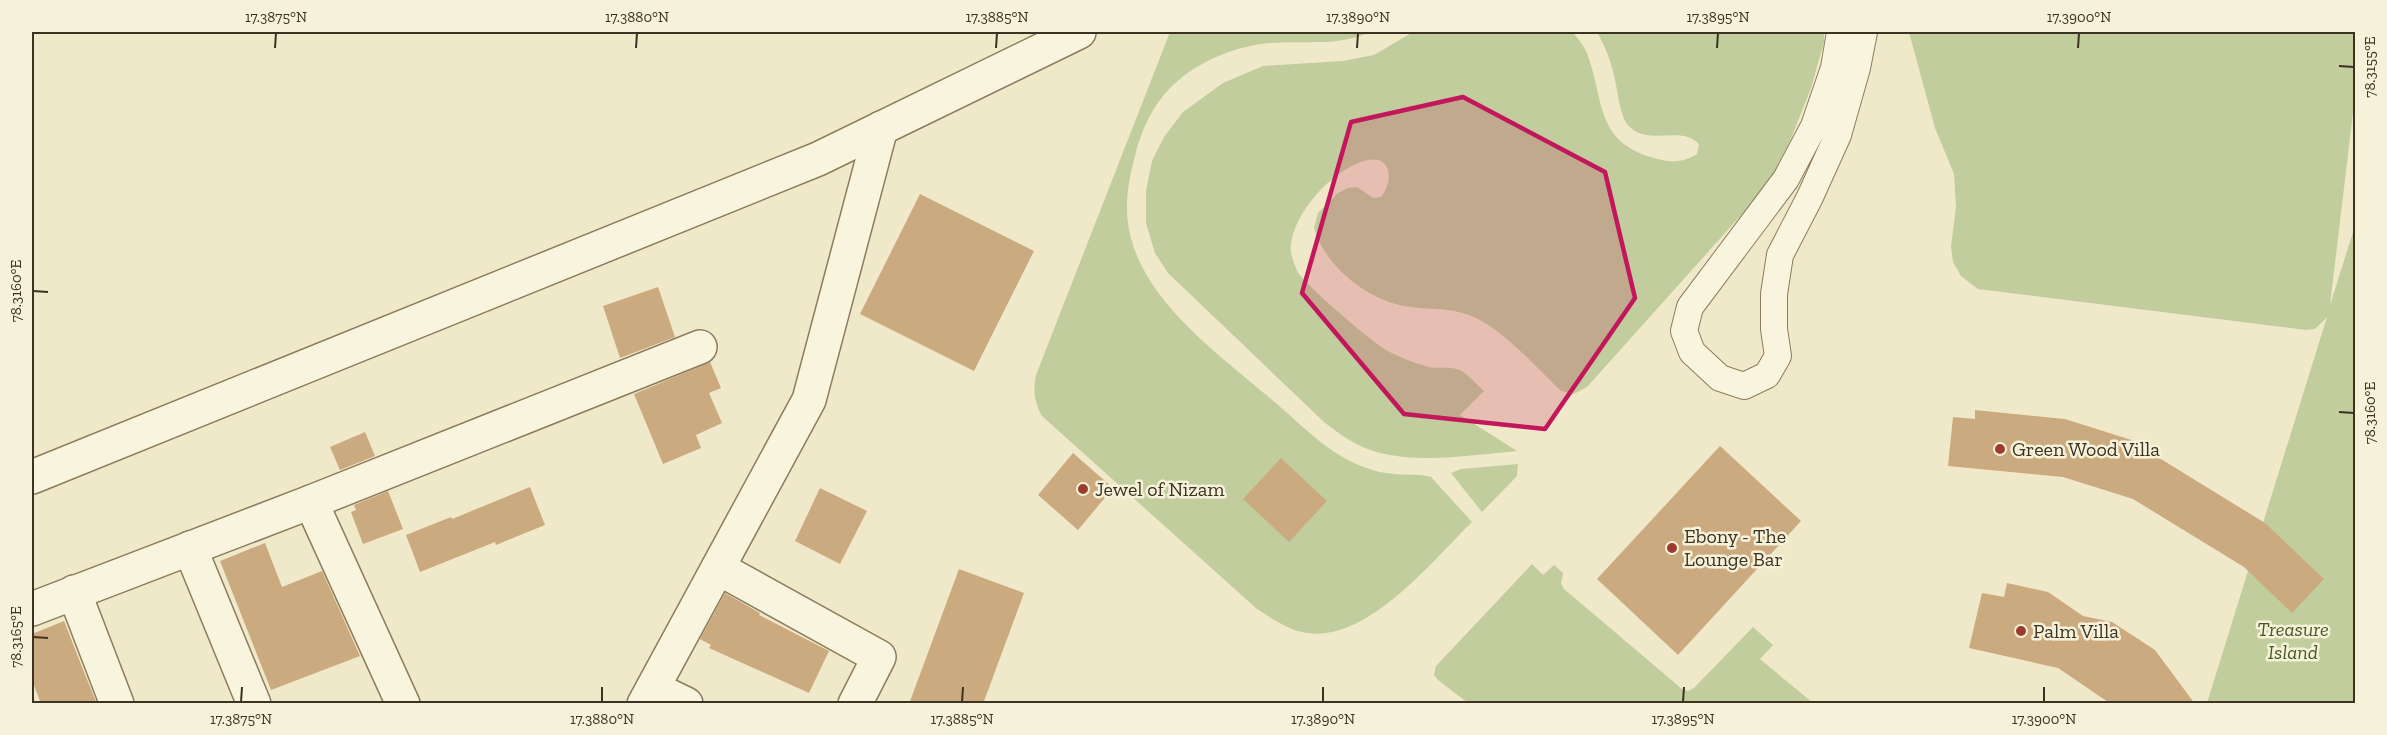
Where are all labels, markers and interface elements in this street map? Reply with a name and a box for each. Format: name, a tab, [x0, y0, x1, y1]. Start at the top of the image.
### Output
text: 17.3875°N	[245, 8, 307, 26]
text: 17.3880°N	[605, 8, 669, 26]
text: 17.3885°N	[965, 8, 1029, 26]
text: 17.3890°N	[1326, 8, 1390, 26]
text: 17.3895°N	[1686, 8, 1750, 26]
text: 17.3900°N	[2047, 8, 2111, 26]
text: 78.3155°E	[2361, 36, 2379, 98]
text: 78.3160°E	[7, 260, 25, 322]
text: 78.3160°E	[2361, 382, 2379, 444]
place label: Green Wood Villa	[2012, 437, 2160, 461]
marker: Green Wood Villa	[1993, 442, 2007, 456]
place label: Jewel of Nizam	[1095, 477, 1225, 501]
marker: Jewel of Nizam	[1076, 482, 1090, 496]
place label: Ebony - The Lounge Bar	[1684, 524, 1786, 571]
marker: Ebony - The Lounge Bar	[1665, 541, 1679, 555]
text: 78.3165°E	[7, 606, 25, 668]
park label: Treasure Island	[2257, 617, 2329, 664]
place label: Palm Villa	[2033, 619, 2119, 643]
marker: Palm Villa	[2014, 624, 2028, 638]
text: 17.3875°N	[210, 710, 272, 728]
text: 17.3880°N	[570, 710, 634, 728]
text: 17.3885°N	[930, 710, 994, 728]
text: 17.3890°N	[1291, 710, 1355, 728]
text: 17.3895°N	[1651, 710, 1715, 728]
text: 17.3900°N	[2012, 710, 2076, 728]

